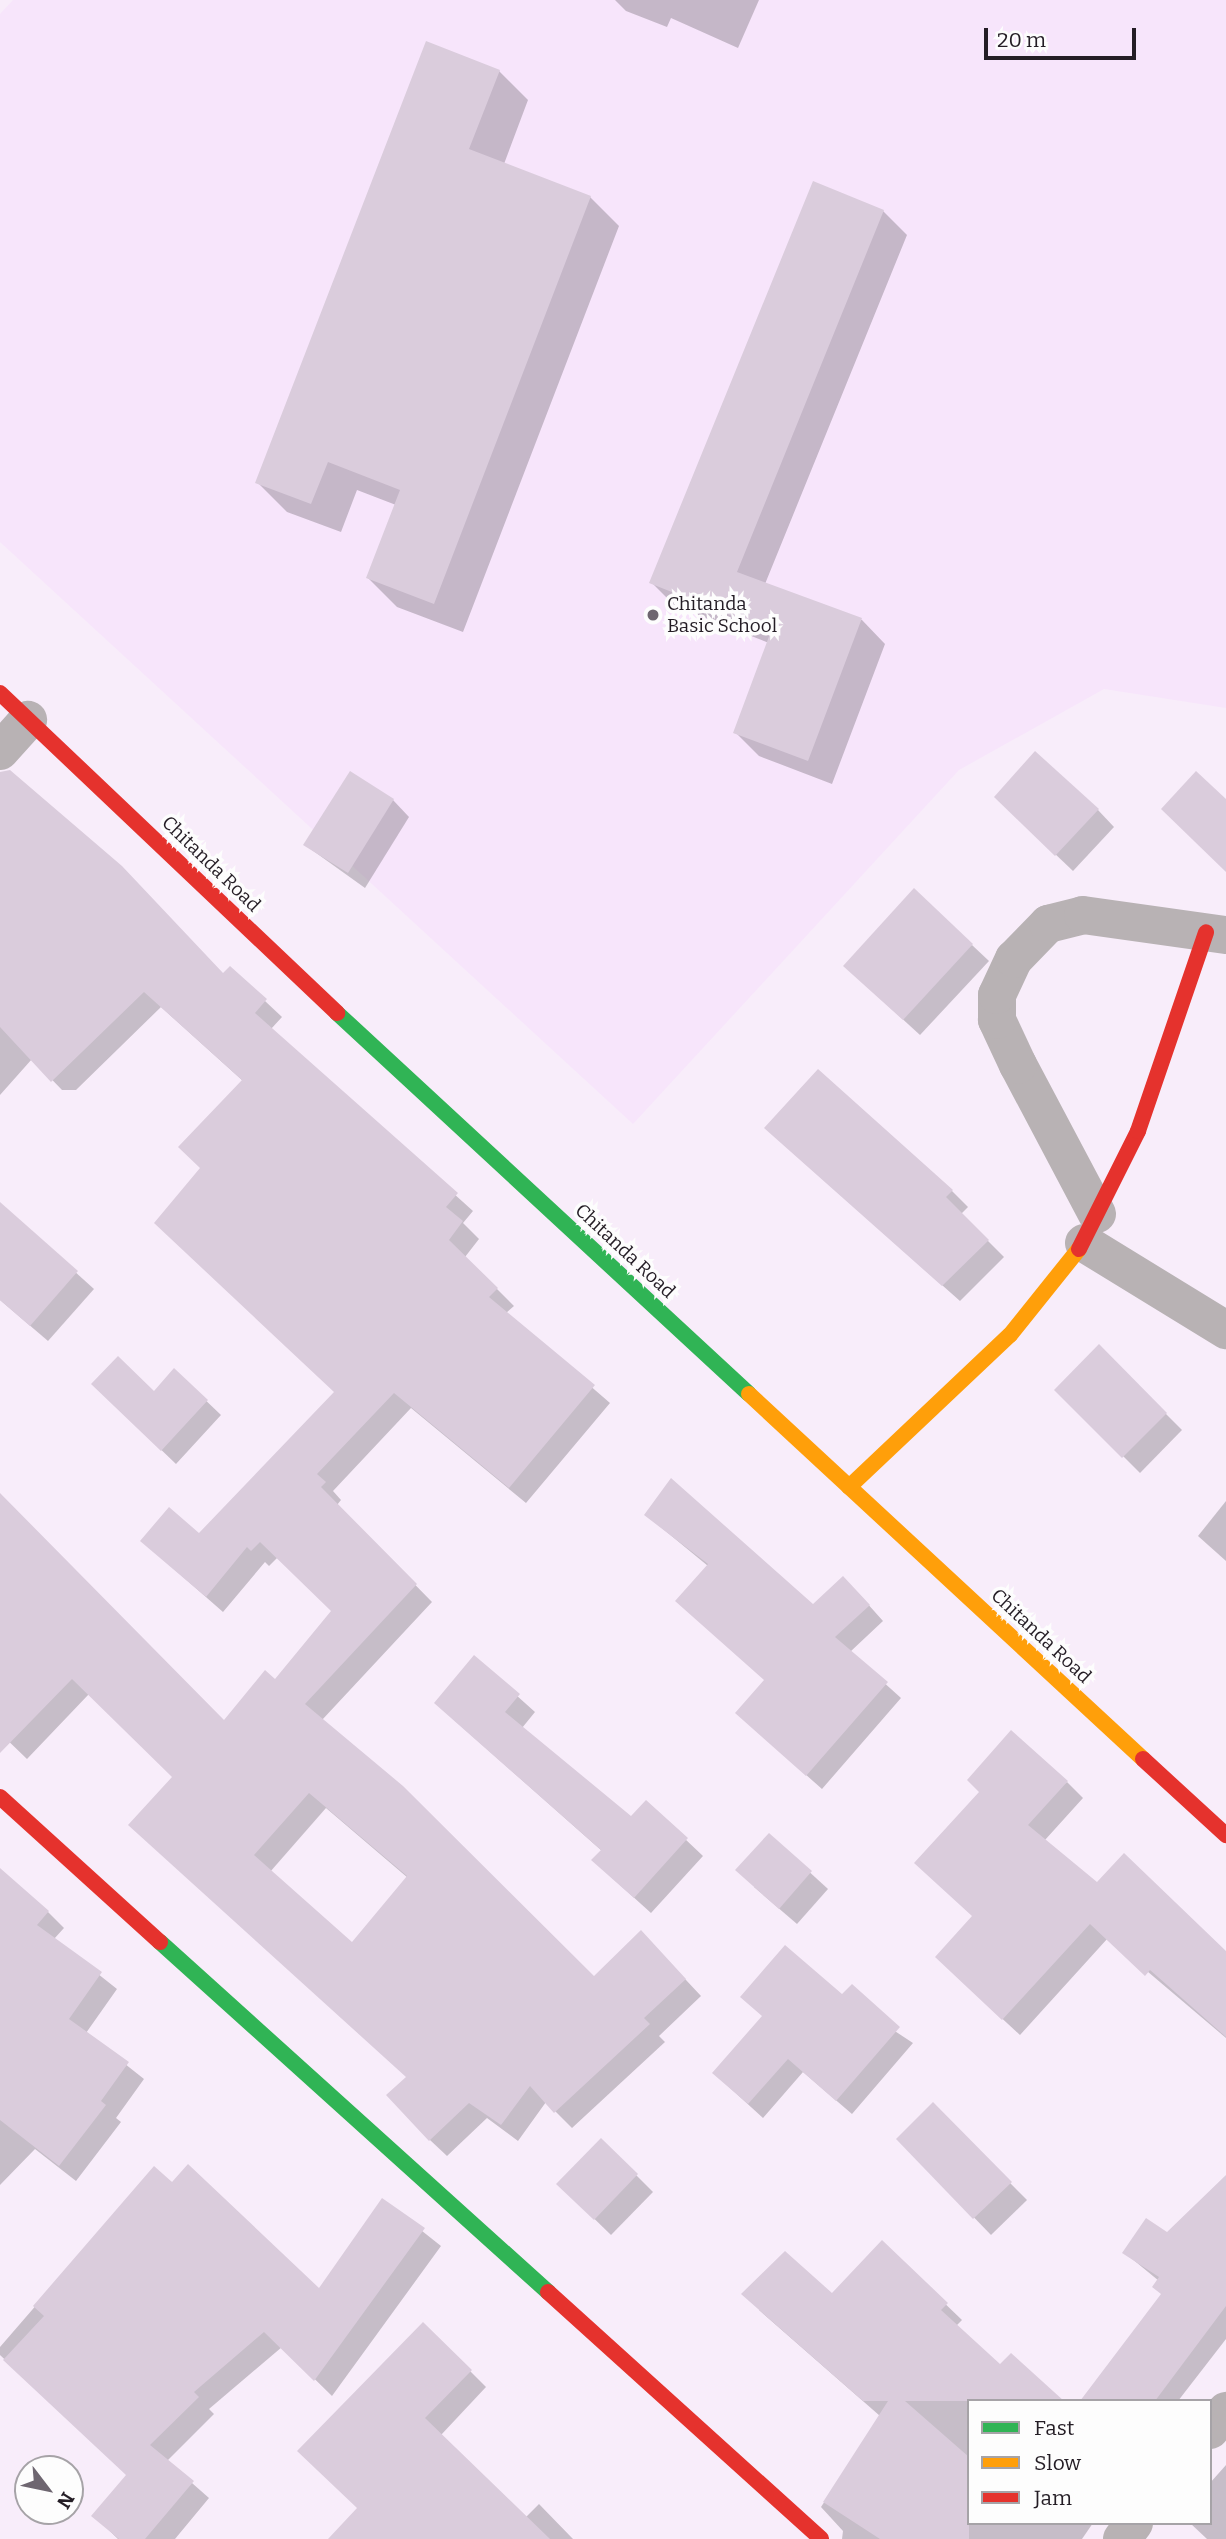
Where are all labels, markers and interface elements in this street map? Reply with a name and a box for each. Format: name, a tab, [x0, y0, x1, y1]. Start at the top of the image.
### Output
scale bar	[988, 14, 1140, 58]
text: 20 m	[997, 27, 1046, 53]
place label: Chitanda Basic School	[667, 593, 777, 637]
marker: Chitanda Basic School	[645, 607, 661, 623]
street label: Chitanda Road	[157, 811, 265, 917]
street label: Chitanda Road	[570, 1199, 680, 1303]
street label: Chitanda Road	[986, 1584, 1096, 1688]
legend	[967, 2399, 1212, 2525]
text: Fast	[1034, 2415, 1074, 2441]
text: Slow	[1034, 2450, 1081, 2476]
north arrow	[14, 2455, 84, 2525]
text: Jam	[1034, 2485, 1072, 2511]
text: N	[52, 2488, 79, 2513]

